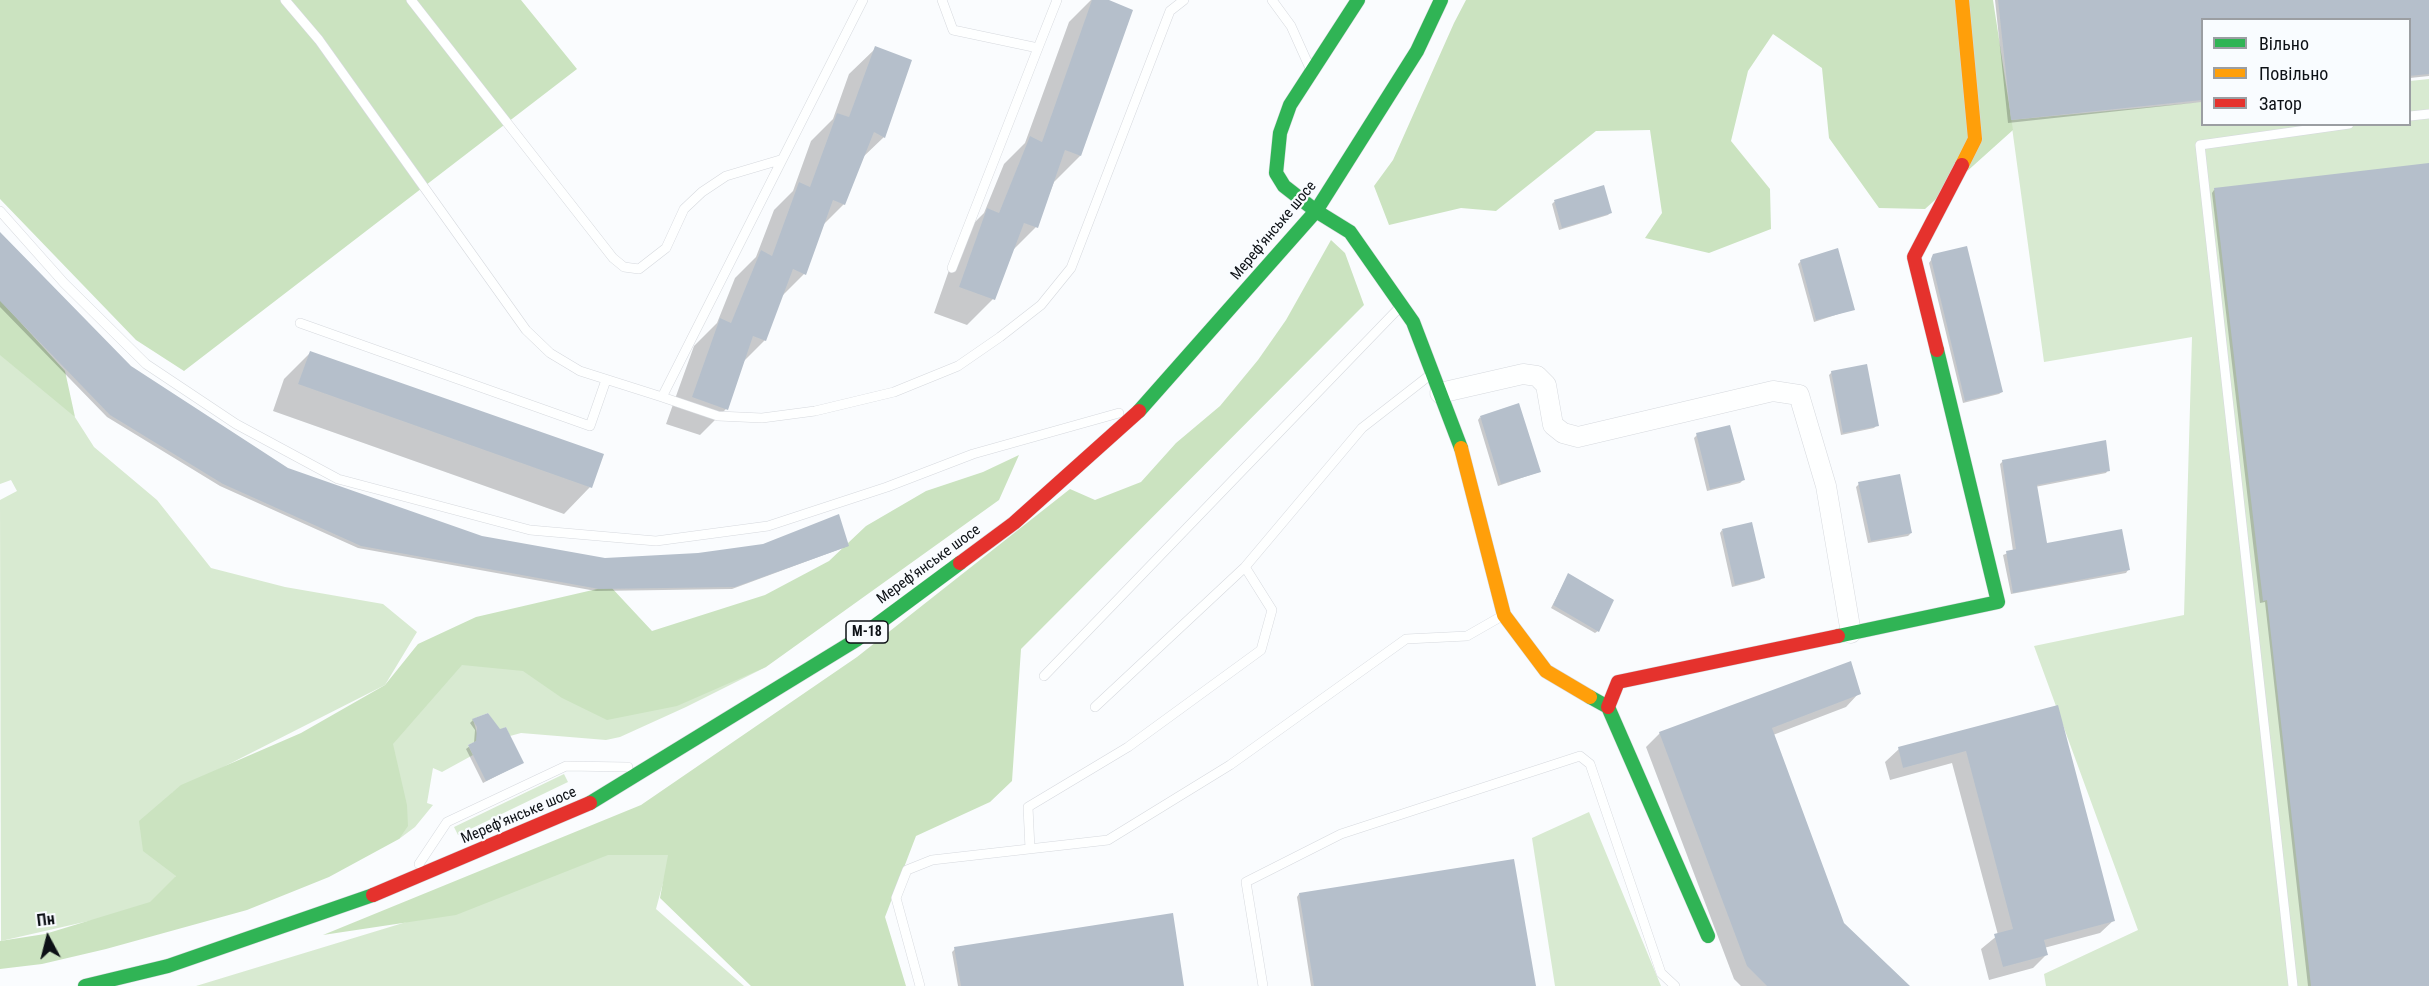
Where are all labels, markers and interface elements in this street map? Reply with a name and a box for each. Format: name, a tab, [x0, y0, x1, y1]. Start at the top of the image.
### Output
legend	[2201, 18, 2411, 126]
text: Вільно	[2259, 33, 2309, 54]
text: Повільно	[2259, 63, 2328, 84]
text: Затор	[2259, 93, 2302, 114]
street label: Мереф’янське шосе	[1227, 178, 1321, 284]
street label: Мереф’янське шосе	[874, 521, 984, 609]
road number: М-18	[846, 621, 888, 643]
street label: Мереф’янське шосе	[459, 784, 579, 848]
north arrow	[18, 908, 78, 968]
text: Пн	[36, 909, 56, 930]

